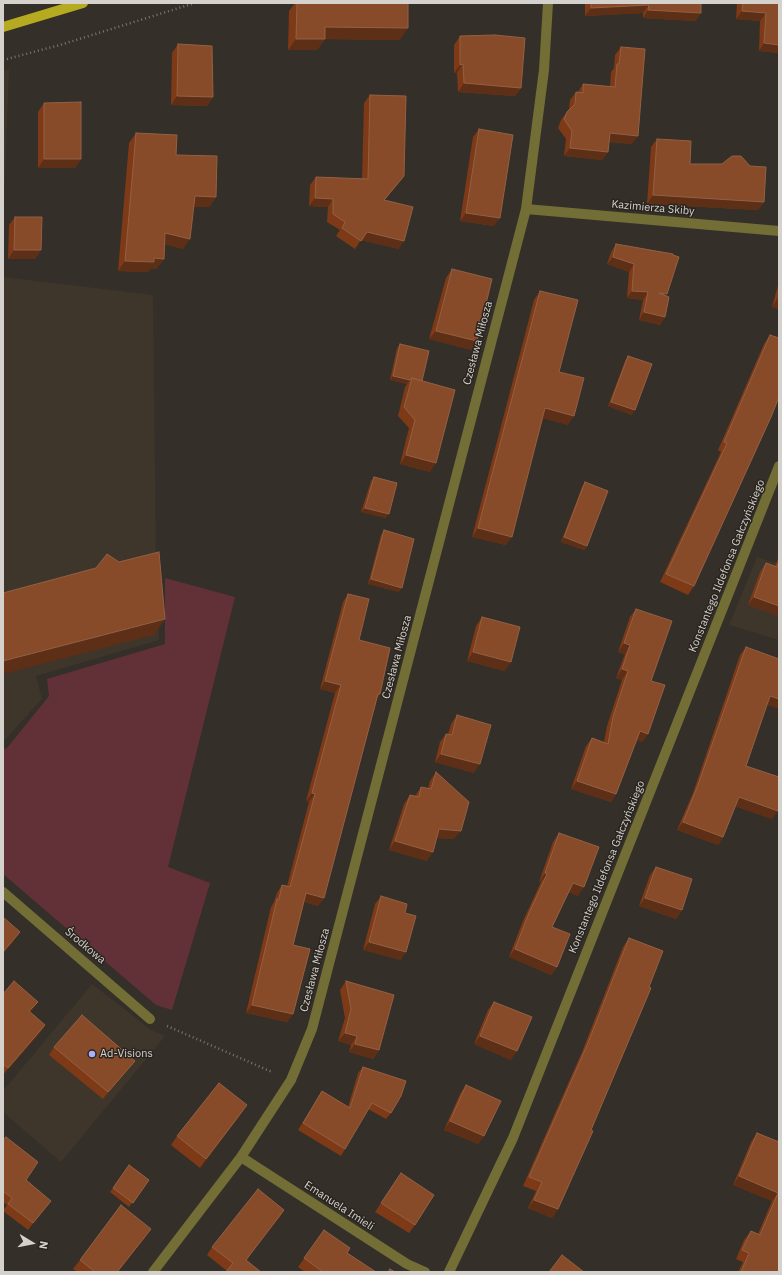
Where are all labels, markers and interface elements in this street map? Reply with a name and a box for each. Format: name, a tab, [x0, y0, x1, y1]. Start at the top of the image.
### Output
street label: Kazimierza Skiby	[611, 198, 695, 218]
street label: Czesława Miłosza	[460, 300, 496, 386]
street label: Konstantego Ildefonsa Gałczyńskiego	[686, 478, 768, 654]
street label: Czesława Miłosza	[379, 614, 415, 700]
street label: Konstantego Ildefonsa Gałczyńskiego	[566, 779, 648, 955]
street label: Środkowa	[62, 925, 108, 967]
street label: Czesława Miłosza	[297, 927, 333, 1013]
place label: Ad-Visions	[100, 1047, 153, 1061]
marker: Ad-Visions	[87, 1049, 97, 1059]
street label: Emanuela Imieli	[302, 1179, 376, 1233]
north arrow	[12, 1223, 52, 1263]
text: N	[36, 1240, 51, 1250]

